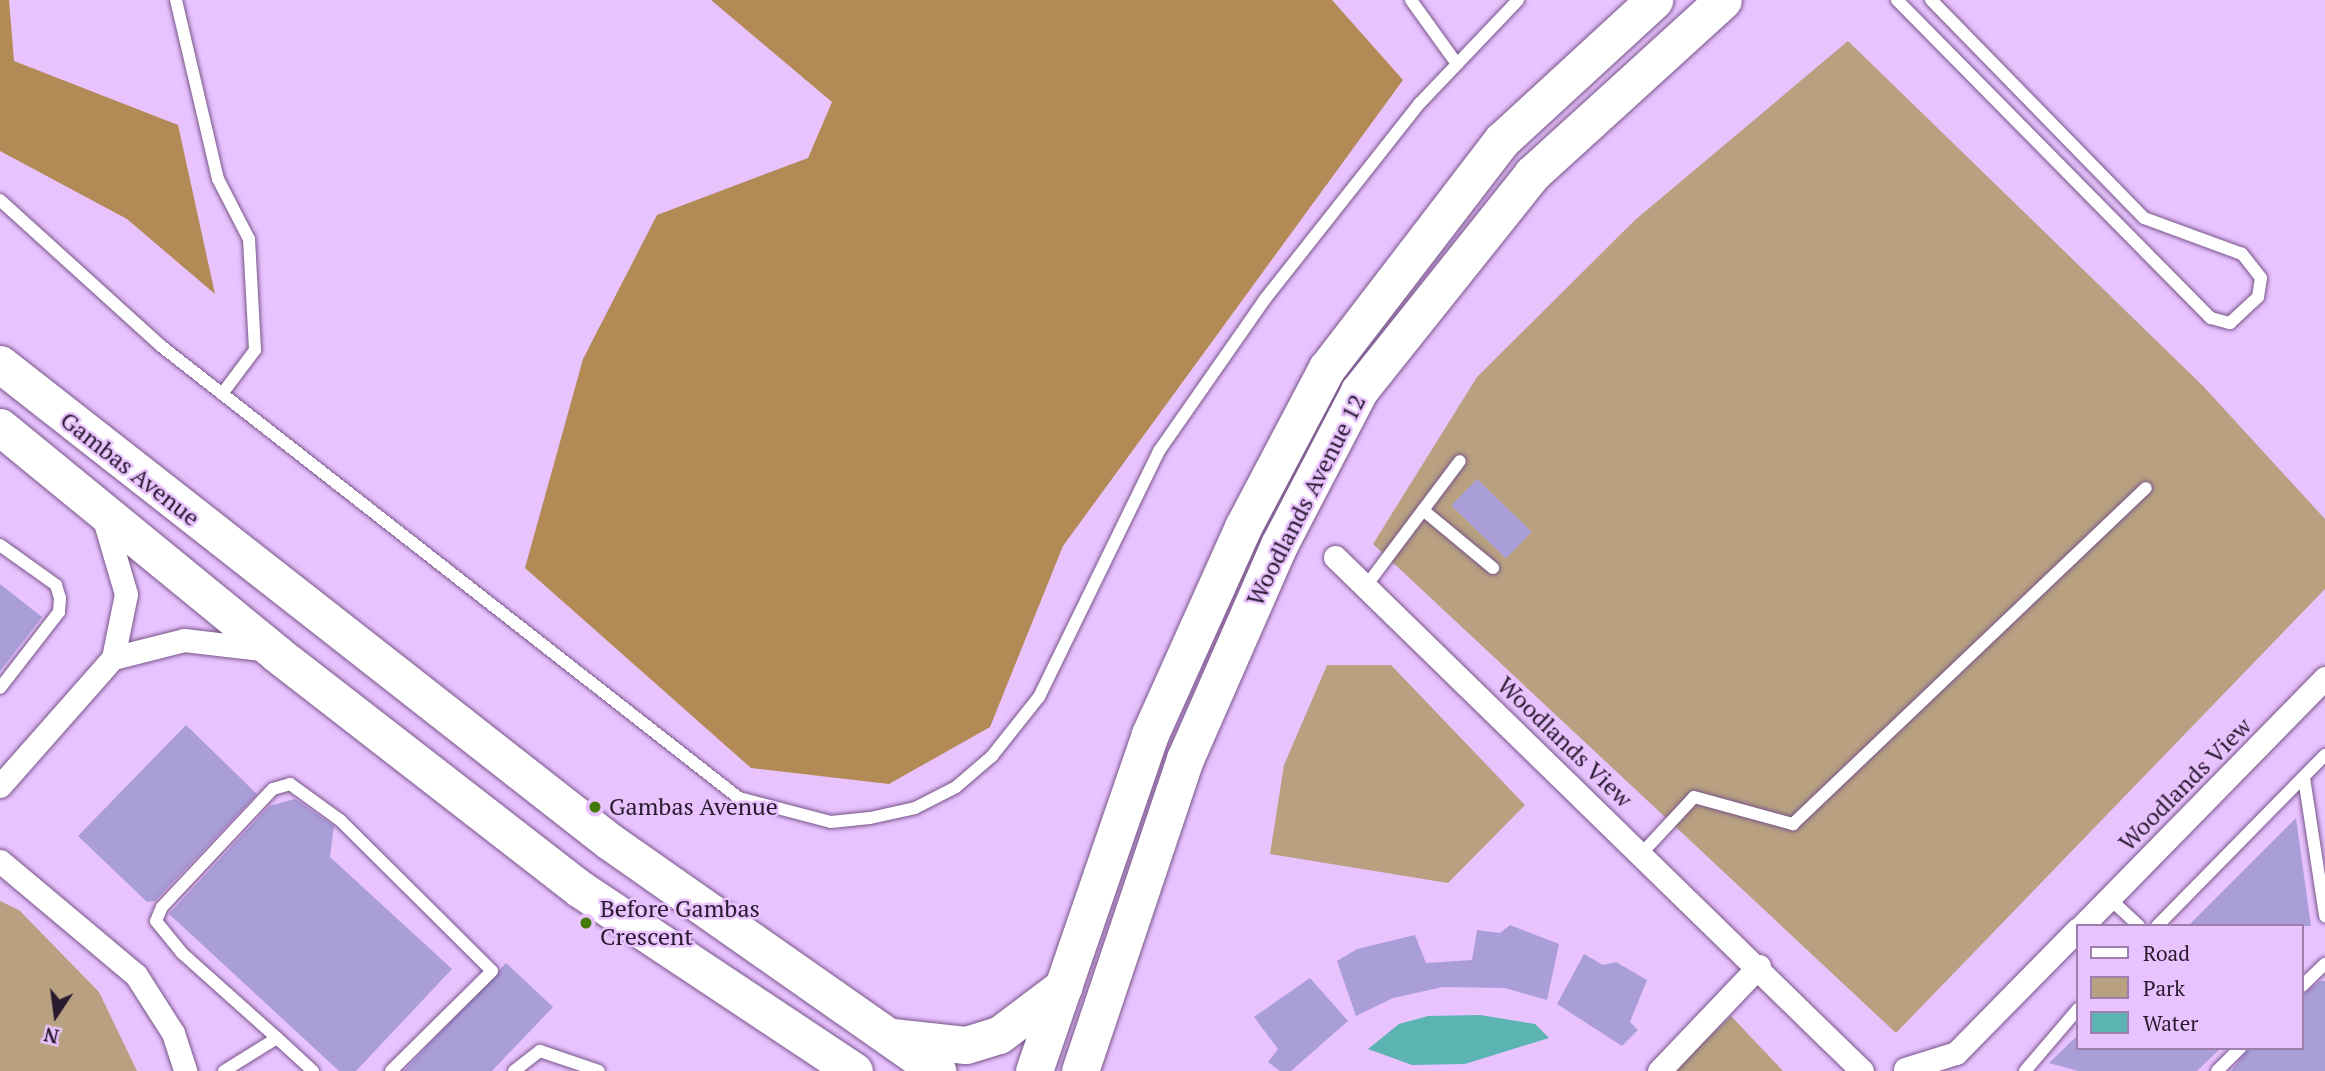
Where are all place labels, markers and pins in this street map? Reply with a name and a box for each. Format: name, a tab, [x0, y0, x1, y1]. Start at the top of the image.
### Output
place label: Gambas Avenue	[609, 793, 778, 821]
marker: Gambas Avenue	[587, 799, 603, 815]
place label: Before Gambas Crescent	[600, 895, 760, 951]
marker: Before Gambas Crescent	[578, 915, 594, 931]

